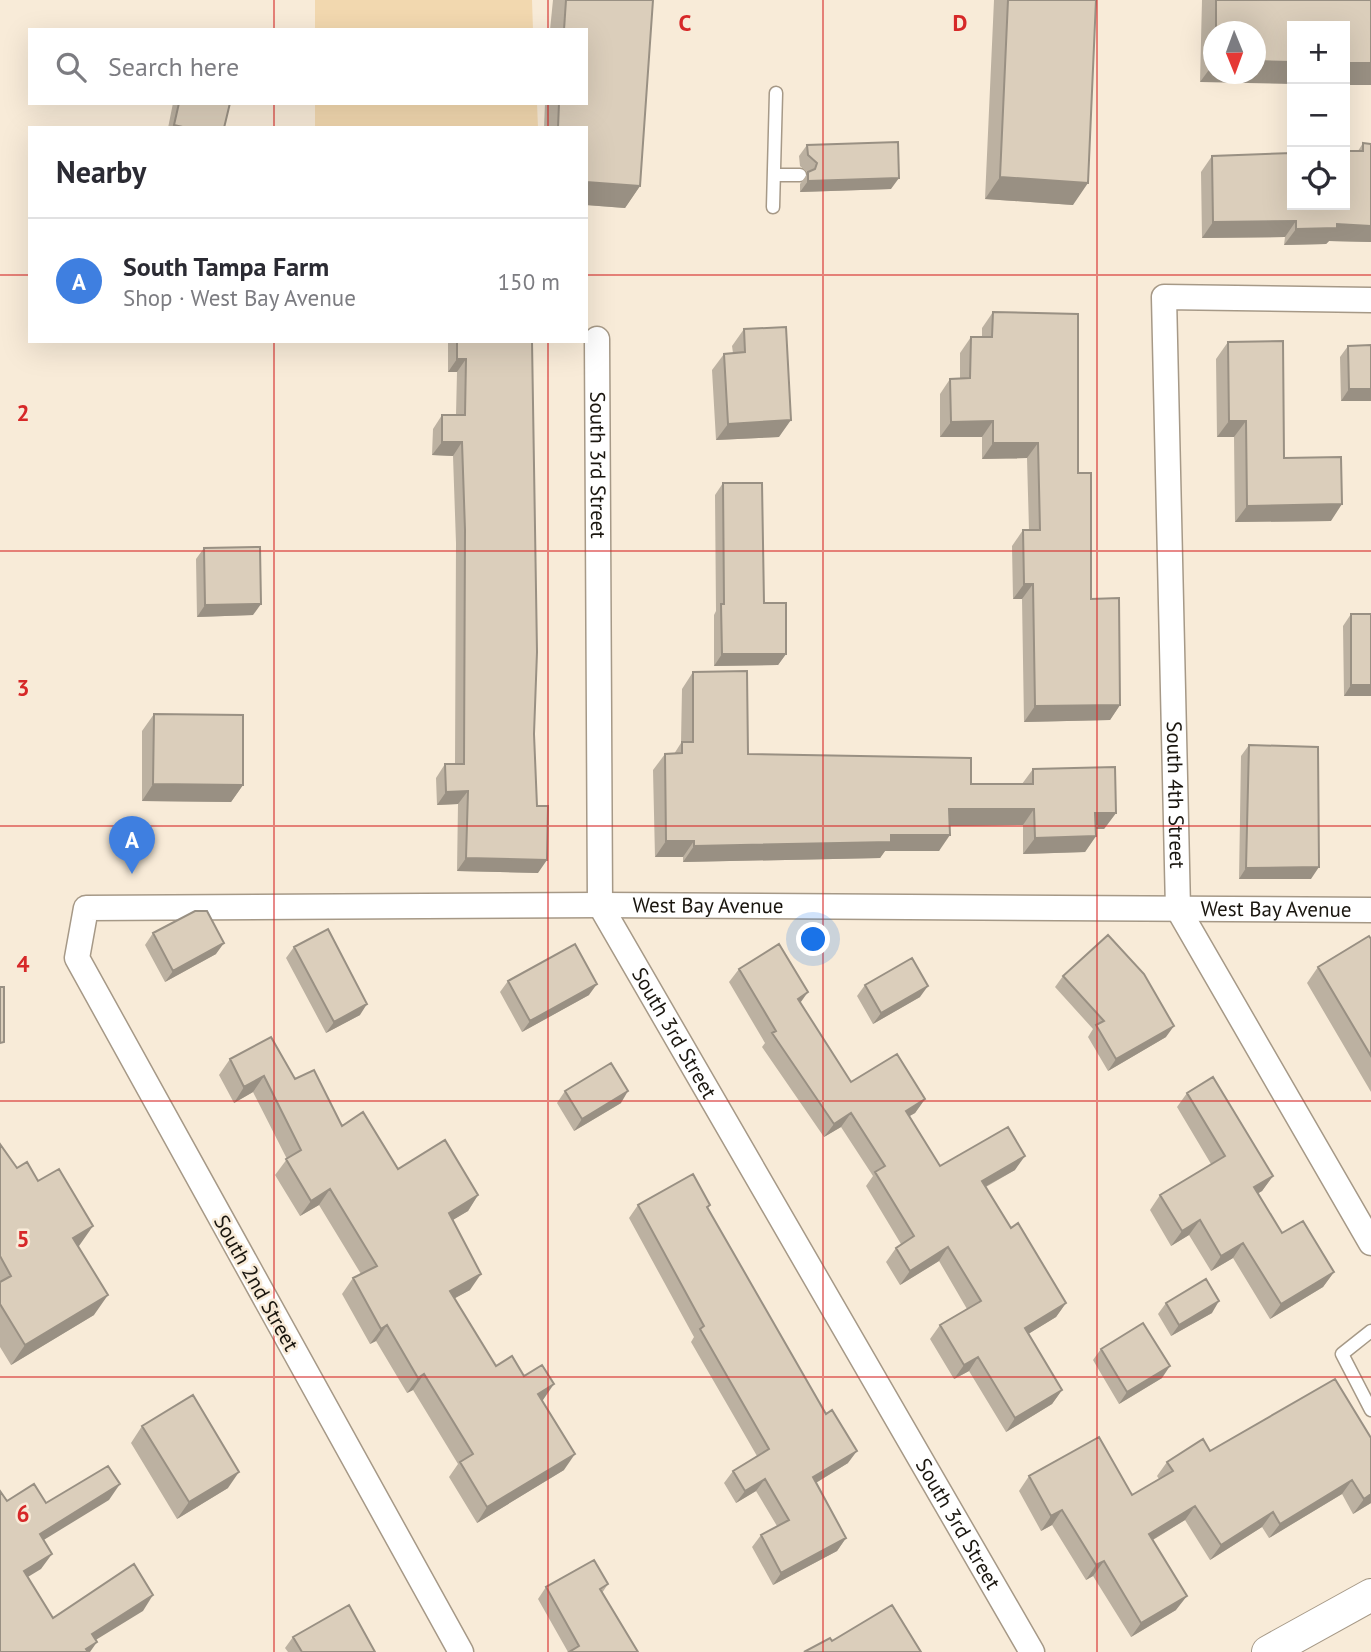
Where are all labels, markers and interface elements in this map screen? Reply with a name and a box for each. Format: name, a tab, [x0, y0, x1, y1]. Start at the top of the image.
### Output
text: C	[679, 8, 692, 37]
text: D	[953, 8, 967, 37]
north arrow	[1203, 21, 1266, 84]
map controls	[1287, 21, 1350, 210]
button: +	[1287, 21, 1350, 84]
search box	[28, 28, 588, 105]
icon: search	[52, 48, 90, 86]
text: Search here	[108, 50, 239, 83]
button: −	[1287, 84, 1350, 147]
button: locate	[1287, 147, 1350, 210]
text: Nearby	[56, 152, 146, 191]
text: South Tampa Farm	[123, 250, 329, 283]
text: A	[72, 267, 86, 296]
text: 150 m	[498, 267, 560, 296]
text: Shop · West Bay Avenue	[123, 283, 356, 312]
street label: South 3rd Street	[584, 391, 612, 539]
text: 2	[16, 398, 30, 427]
text: 3	[16, 673, 30, 702]
street label: South 4th Street	[1161, 721, 1191, 869]
pin: A	[109, 816, 155, 874]
street label: West Bay Avenue	[632, 891, 784, 919]
street label: West Bay Avenue	[1200, 895, 1352, 923]
your location	[796, 922, 830, 956]
text: 4	[16, 949, 30, 978]
street label: South 3rd Street	[626, 962, 723, 1103]
street label: South 2nd Street	[208, 1210, 305, 1356]
text: 5	[16, 1224, 30, 1253]
street label: South 3rd Street	[910, 1453, 1007, 1594]
text: 6	[16, 1499, 30, 1528]

